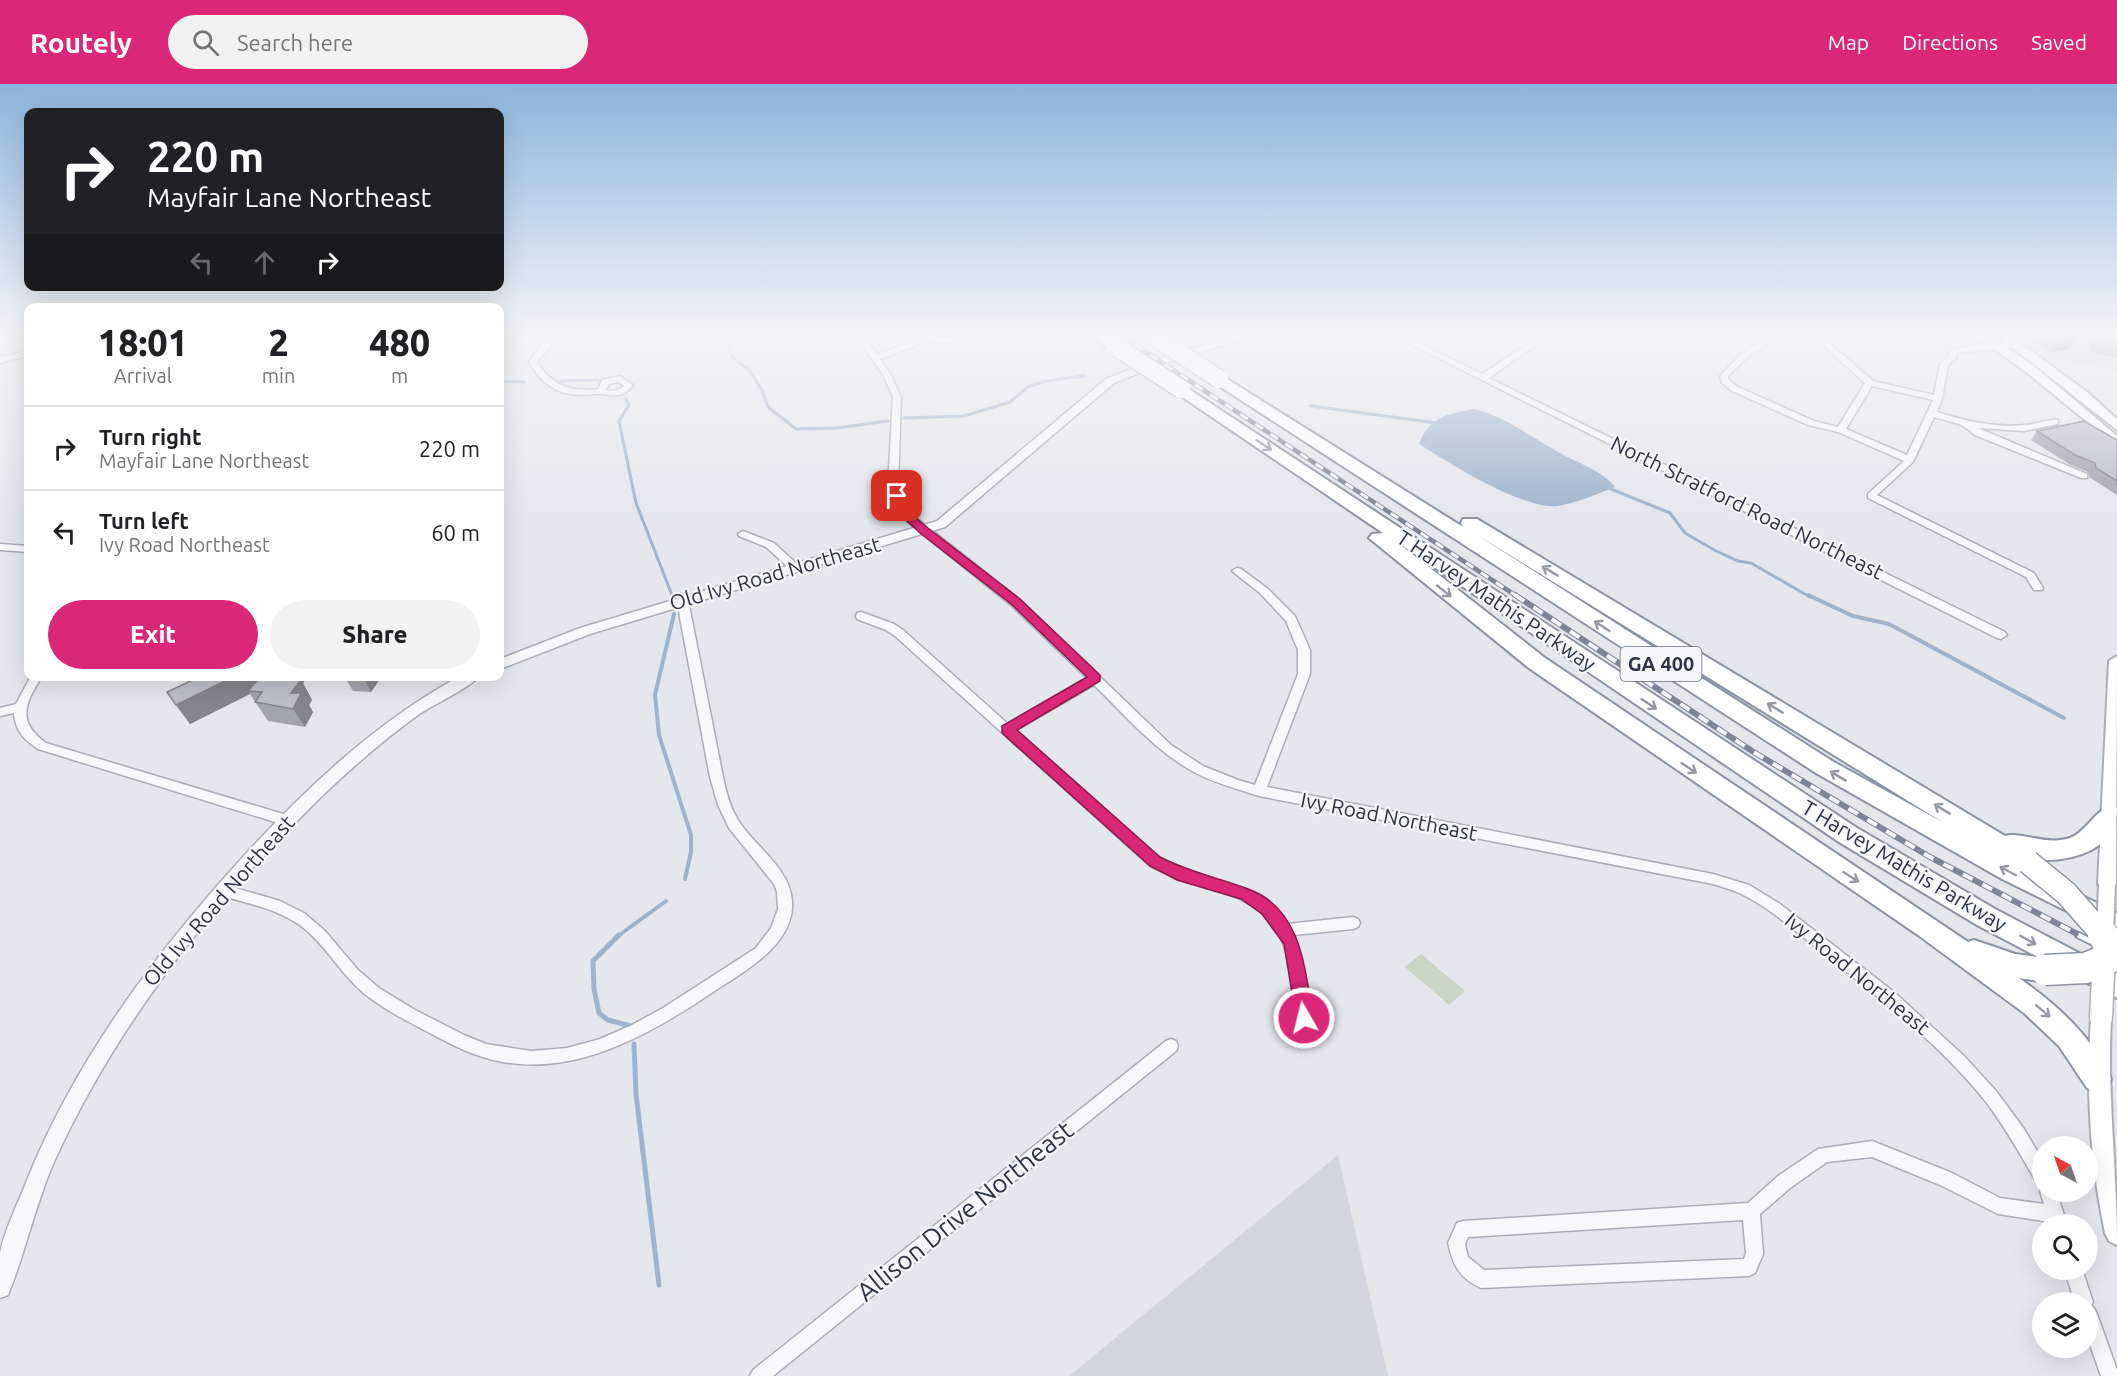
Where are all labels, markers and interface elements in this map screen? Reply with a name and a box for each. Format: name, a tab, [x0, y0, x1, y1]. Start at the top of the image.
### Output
search box	[168, 15, 588, 69]
icon: search	[189, 26, 222, 59]
text: Routely	[30, 27, 132, 58]
text: Search here	[237, 30, 353, 55]
text: Map	[1828, 30, 1869, 54]
text: Directions	[1902, 30, 1998, 54]
text: Saved	[2031, 30, 2087, 54]
icon: right	[48, 132, 126, 210]
text: 220 m	[147, 133, 264, 180]
text: Mayfair Lane Northeast	[147, 182, 431, 212]
icon: left	[185, 246, 218, 279]
icon: ahead	[248, 246, 281, 279]
icon: right	[311, 246, 344, 279]
text: 18:01	[98, 322, 188, 363]
text: 2	[268, 322, 289, 363]
text: 480	[369, 322, 430, 363]
text: Arrival	[114, 364, 172, 387]
text: min	[262, 364, 295, 387]
text: m	[391, 364, 408, 387]
text: Turn right	[99, 424, 201, 449]
street label: North Stratford Road Northeast	[1607, 430, 1888, 584]
icon: right	[48, 432, 81, 465]
text: 220 m	[419, 436, 480, 461]
one-way arrow	[1255, 439, 1272, 451]
text: Mayfair Lane Northeast	[99, 449, 309, 472]
pin	[871, 470, 922, 521]
icon: arrive	[880, 479, 913, 512]
text: Turn left	[99, 508, 189, 533]
icon: left	[48, 516, 81, 549]
text: 60 m	[431, 520, 480, 545]
street label: T Harvey Mathis Parkway	[1393, 525, 1600, 676]
street label: Old Ivy Road Northeast	[667, 531, 883, 615]
text: Ivy Road Northeast	[99, 533, 270, 556]
one-way arrow	[1542, 565, 1559, 577]
one-way arrow	[1436, 585, 1452, 598]
button: Exit	[48, 600, 258, 669]
button: Share	[270, 600, 480, 669]
one-way arrow	[1594, 620, 1611, 633]
road number: GA 400	[1620, 647, 1702, 681]
one-way arrow	[1640, 698, 1656, 710]
one-way arrow	[1767, 701, 1784, 713]
one-way arrow	[1680, 762, 1697, 774]
one-way arrow	[1830, 769, 1847, 781]
street label: Ivy Road Northeast	[1299, 787, 1480, 845]
street label: T Harvey Mathis Parkway	[1798, 795, 2011, 936]
one-way arrow	[1934, 803, 1951, 815]
street label: Old Ivy Road Northeast	[138, 810, 299, 991]
one-way arrow	[2000, 865, 2017, 877]
one-way arrow	[1842, 870, 1859, 883]
street label: Ivy Road Northeast	[1780, 907, 1935, 1039]
one-way arrow	[2019, 934, 2036, 946]
position arrow	[1272, 986, 1336, 1050]
one-way arrow	[2035, 1004, 2051, 1017]
street label: Allison Drive Northeast	[851, 1115, 1079, 1307]
north arrow	[2032, 1136, 2098, 1202]
map controls	[2032, 1136, 2098, 1358]
button: search	[2032, 1214, 2098, 1280]
button: layers	[2032, 1292, 2098, 1358]

